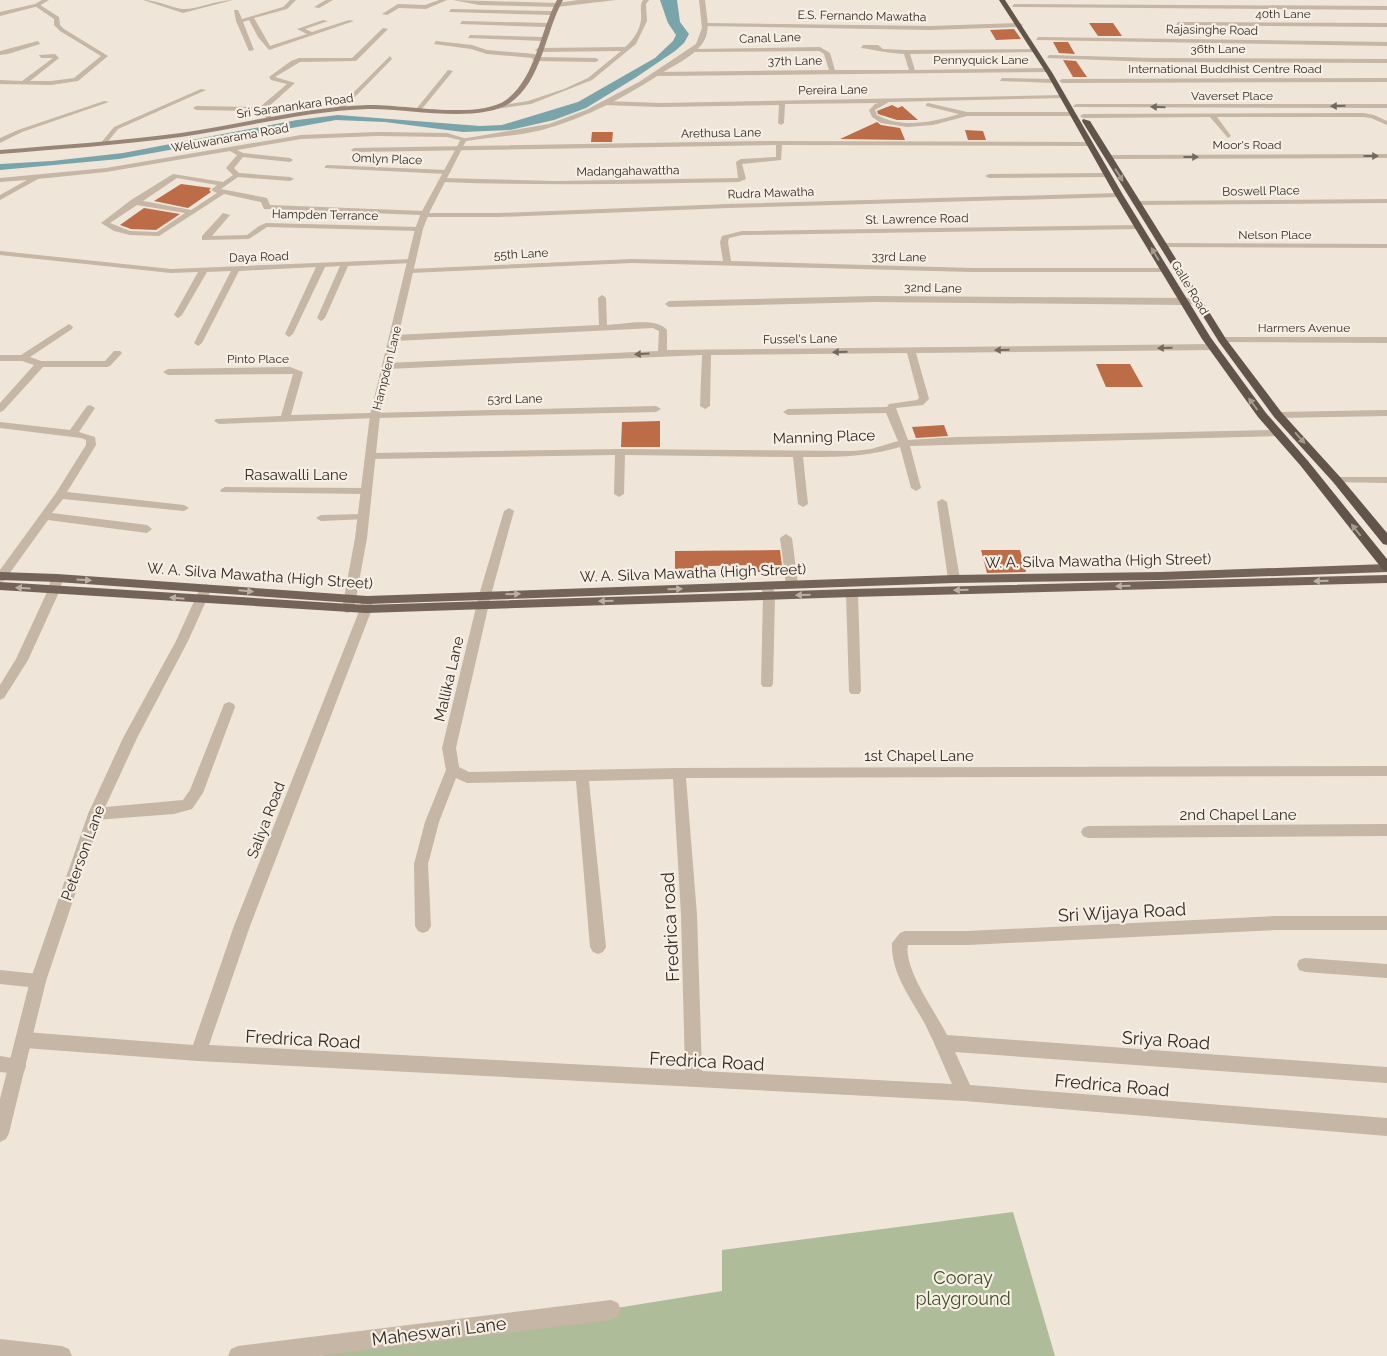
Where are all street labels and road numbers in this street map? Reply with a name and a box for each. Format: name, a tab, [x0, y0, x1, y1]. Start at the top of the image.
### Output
street label: 40th Lane	[1255, 7, 1311, 21]
street label: E.S. Fernando Mawatha	[797, 8, 927, 24]
street label: Rajasinghe Road	[1166, 22, 1258, 38]
street label: Canal Lane	[739, 30, 801, 46]
street label: 36th Lane	[1190, 42, 1246, 56]
street label: Pennyquick Lane	[933, 53, 1029, 67]
street label: 37th Lane	[768, 54, 822, 68]
street label: International Buddhist Centre Road	[1128, 62, 1322, 76]
street label: Pereira Lane	[798, 82, 868, 98]
street label: Vaverset Place	[1191, 89, 1273, 103]
street label: Sri Saranankara Road	[236, 91, 354, 121]
street label: Weluwanarama Road	[170, 121, 290, 155]
street label: Arethusa Lane	[681, 125, 761, 141]
street label: Moor's Road	[1213, 138, 1281, 152]
street label: Omlyn Place	[352, 151, 422, 167]
street label: Madangahawattha	[576, 163, 680, 179]
street label: Boswell Place	[1222, 183, 1300, 199]
street label: Rudra Mawatha	[727, 184, 815, 202]
street label: Hampden Terrance	[272, 207, 378, 223]
street label: St. Lawrence Road	[865, 211, 969, 227]
street label: Nelson Place	[1238, 228, 1312, 242]
street label: 55th Lane	[493, 246, 549, 262]
street label: Daya Road	[229, 249, 289, 265]
street label: 33rd Lane	[871, 250, 927, 264]
street label: Galle Road	[1168, 258, 1212, 318]
street label: 32nd Lane	[904, 280, 962, 296]
street label: Harmers Avenue	[1258, 321, 1350, 335]
street label: Hampden Lane	[370, 325, 404, 411]
street label: Fussel's Lane	[763, 331, 837, 347]
street label: Pinto Place	[227, 352, 289, 366]
street label: 53rd Lane	[487, 392, 543, 406]
street label: Manning Place	[773, 426, 876, 448]
street label: Rasawalli Lane	[245, 466, 348, 484]
street label: W. A. Silva Mawatha (High Street)	[985, 550, 1211, 572]
street label: W. A. Silva Mawatha (High Street)	[146, 559, 374, 593]
street label: W. A. Silva Mawatha (High Street)	[580, 560, 806, 586]
street label: Mallika Lane	[430, 634, 468, 723]
street label: 1st Chapel Lane	[864, 747, 974, 765]
street label: Saliya Road	[243, 779, 289, 861]
street label: Peterson Lane	[57, 803, 109, 903]
street label: 2nd Chapel Lane	[1180, 806, 1297, 824]
street label: Fredrica road	[657, 872, 683, 982]
street label: Sri Wijaya Road	[1057, 898, 1187, 926]
street label: Fredrica Road	[245, 1025, 361, 1053]
street label: Sriya Road	[1121, 1026, 1211, 1054]
street label: Fredrica Road	[649, 1047, 765, 1075]
street label: Fredrica Road	[1054, 1070, 1170, 1100]
street label: Maheswari Lane	[370, 1312, 508, 1350]

